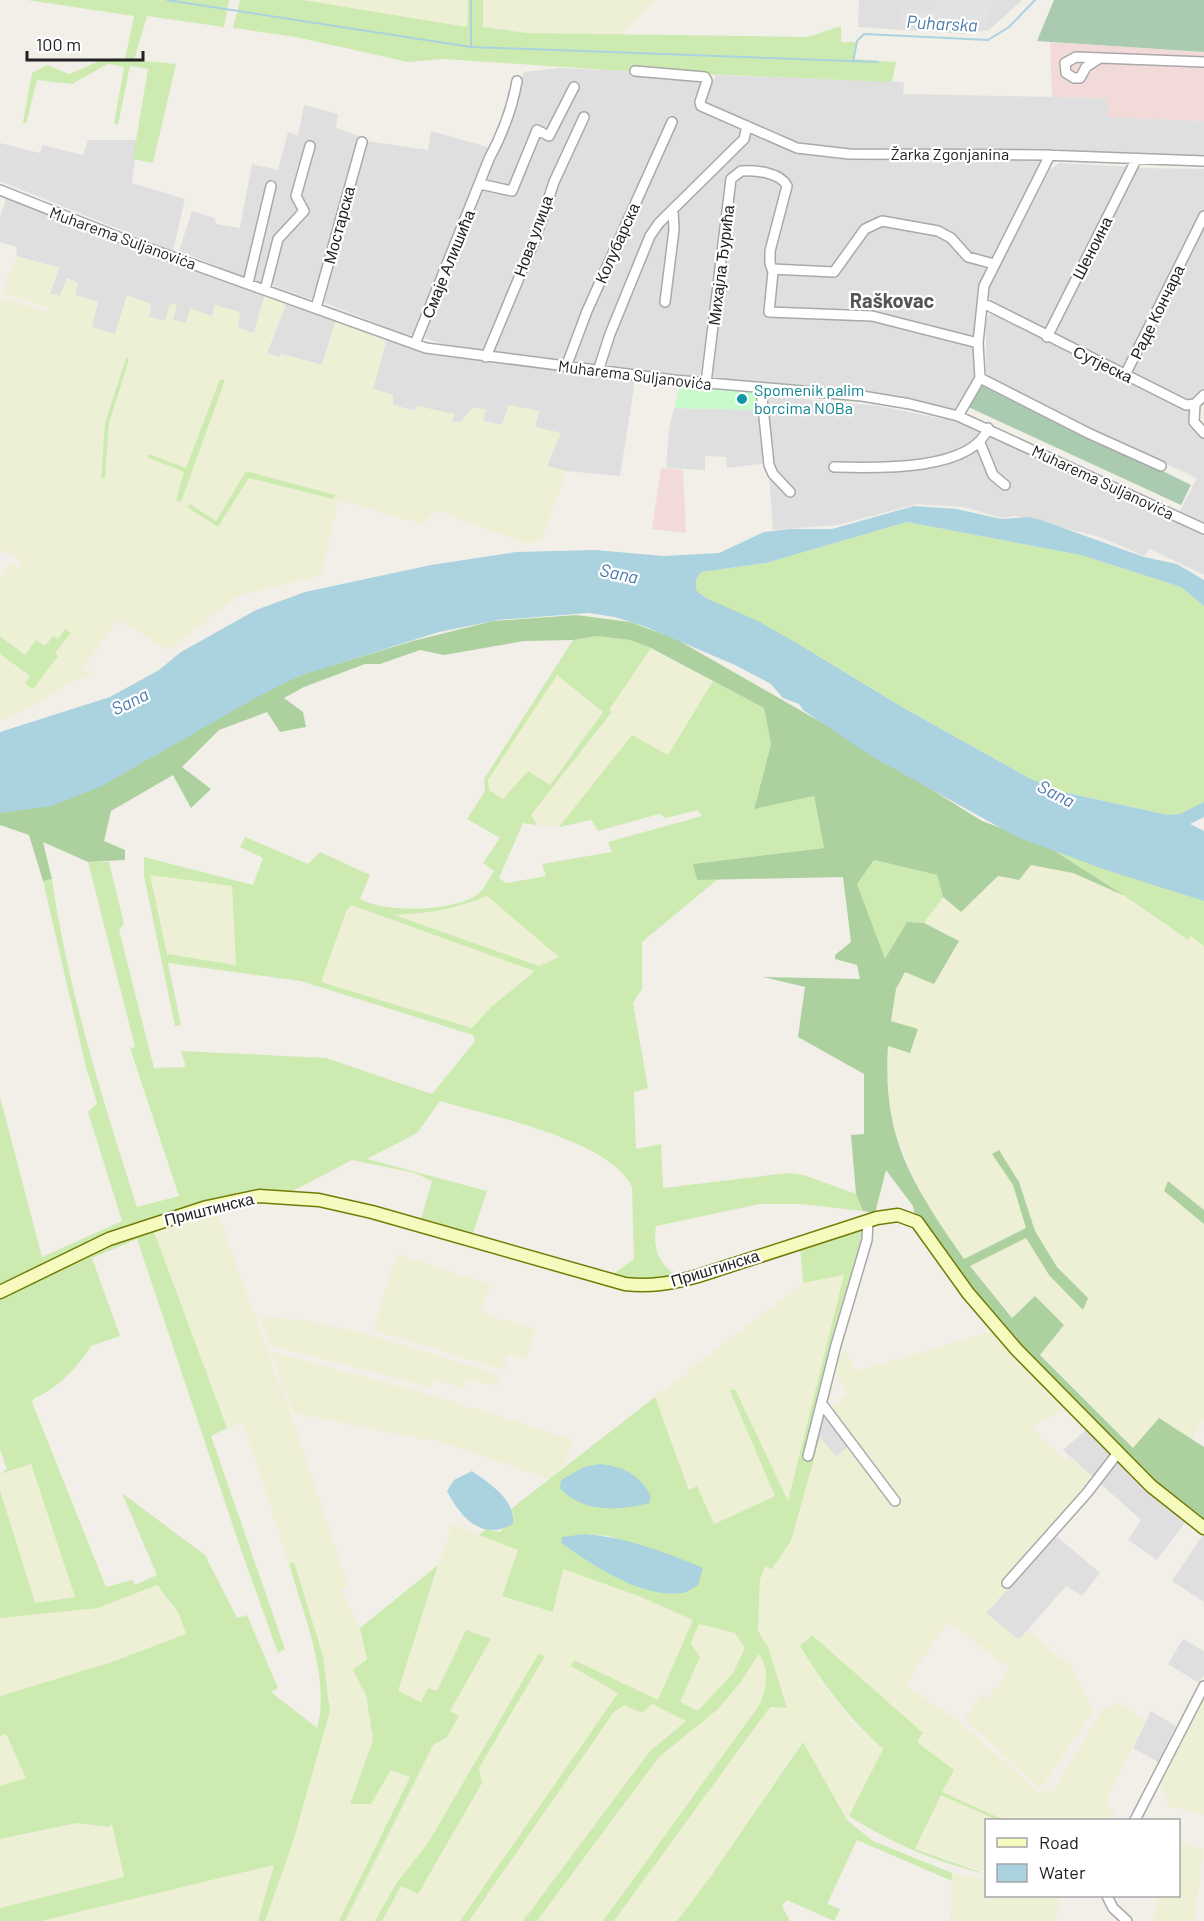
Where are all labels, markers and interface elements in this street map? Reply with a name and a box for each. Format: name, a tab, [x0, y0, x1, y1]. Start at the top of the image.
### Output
water label: Puharska	[906, 10, 978, 36]
scale bar	[27, 24, 142, 62]
text: 100 m	[36, 33, 81, 55]
street label: Žarka Zgonjanina	[891, 144, 1009, 163]
street label: Мостарска	[319, 184, 358, 266]
street label: Нова улица	[509, 193, 556, 279]
street label: Колубарска	[590, 199, 643, 286]
street label: Muharema Suljanovića	[47, 202, 199, 273]
street label: Михајла Ђурића	[704, 204, 737, 326]
street label: Смаје Алишића	[417, 207, 478, 321]
street label: Шеноина	[1068, 213, 1115, 282]
street label: Раде Кончара	[1126, 261, 1188, 362]
district label: Raškovac	[850, 288, 934, 312]
street label: Сутјеска	[1070, 341, 1136, 386]
street label: Muharema Suljanovića	[557, 356, 713, 393]
place label: Spomenik palim borcima NOBa	[754, 380, 864, 417]
marker: Spomenik palim borcima NOBa	[735, 392, 749, 406]
street label: Muharema Suljanovića	[1029, 440, 1177, 523]
water label: Sana	[598, 558, 640, 588]
water label: Sana	[107, 683, 152, 719]
water label: Sana	[1034, 775, 1079, 812]
street label: Приштинска	[162, 1188, 256, 1229]
street label: Приштинска	[668, 1245, 761, 1290]
legend	[985, 1819, 1180, 1897]
text: Road	[1039, 1831, 1079, 1853]
text: Water	[1039, 1861, 1086, 1883]

